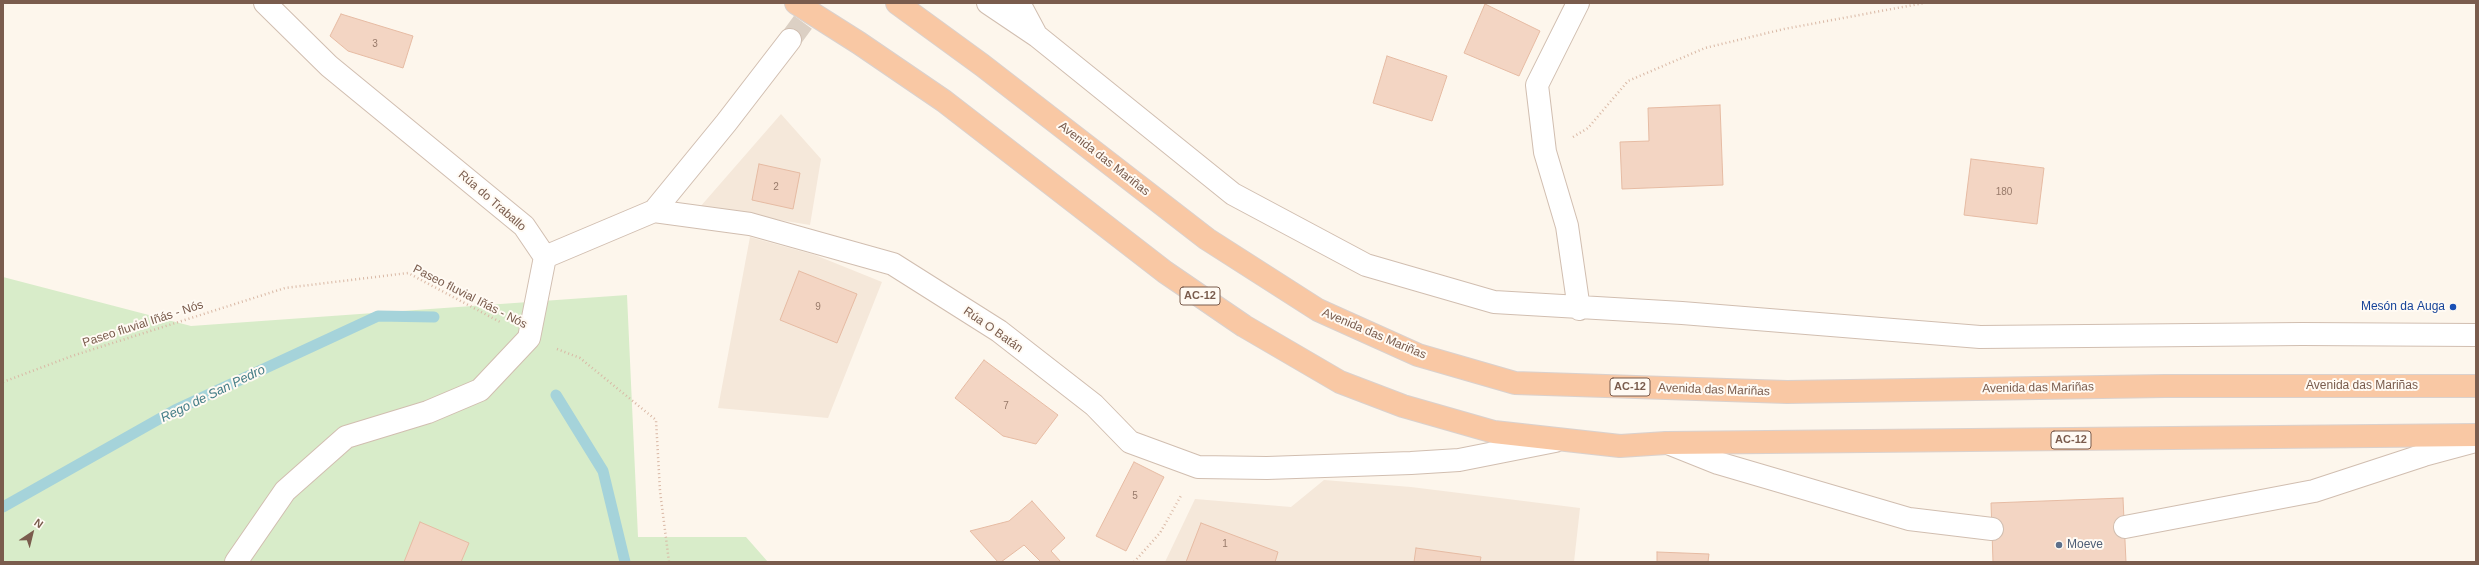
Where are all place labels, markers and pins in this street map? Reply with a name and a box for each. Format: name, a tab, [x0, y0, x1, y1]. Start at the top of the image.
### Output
place label: Mesón da Auga	[2361, 300, 2445, 314]
marker: Mesón da Auga	[2448, 302, 2458, 312]
place label: Moeve	[2067, 538, 2103, 552]
marker: Moeve	[2054, 540, 2064, 550]

